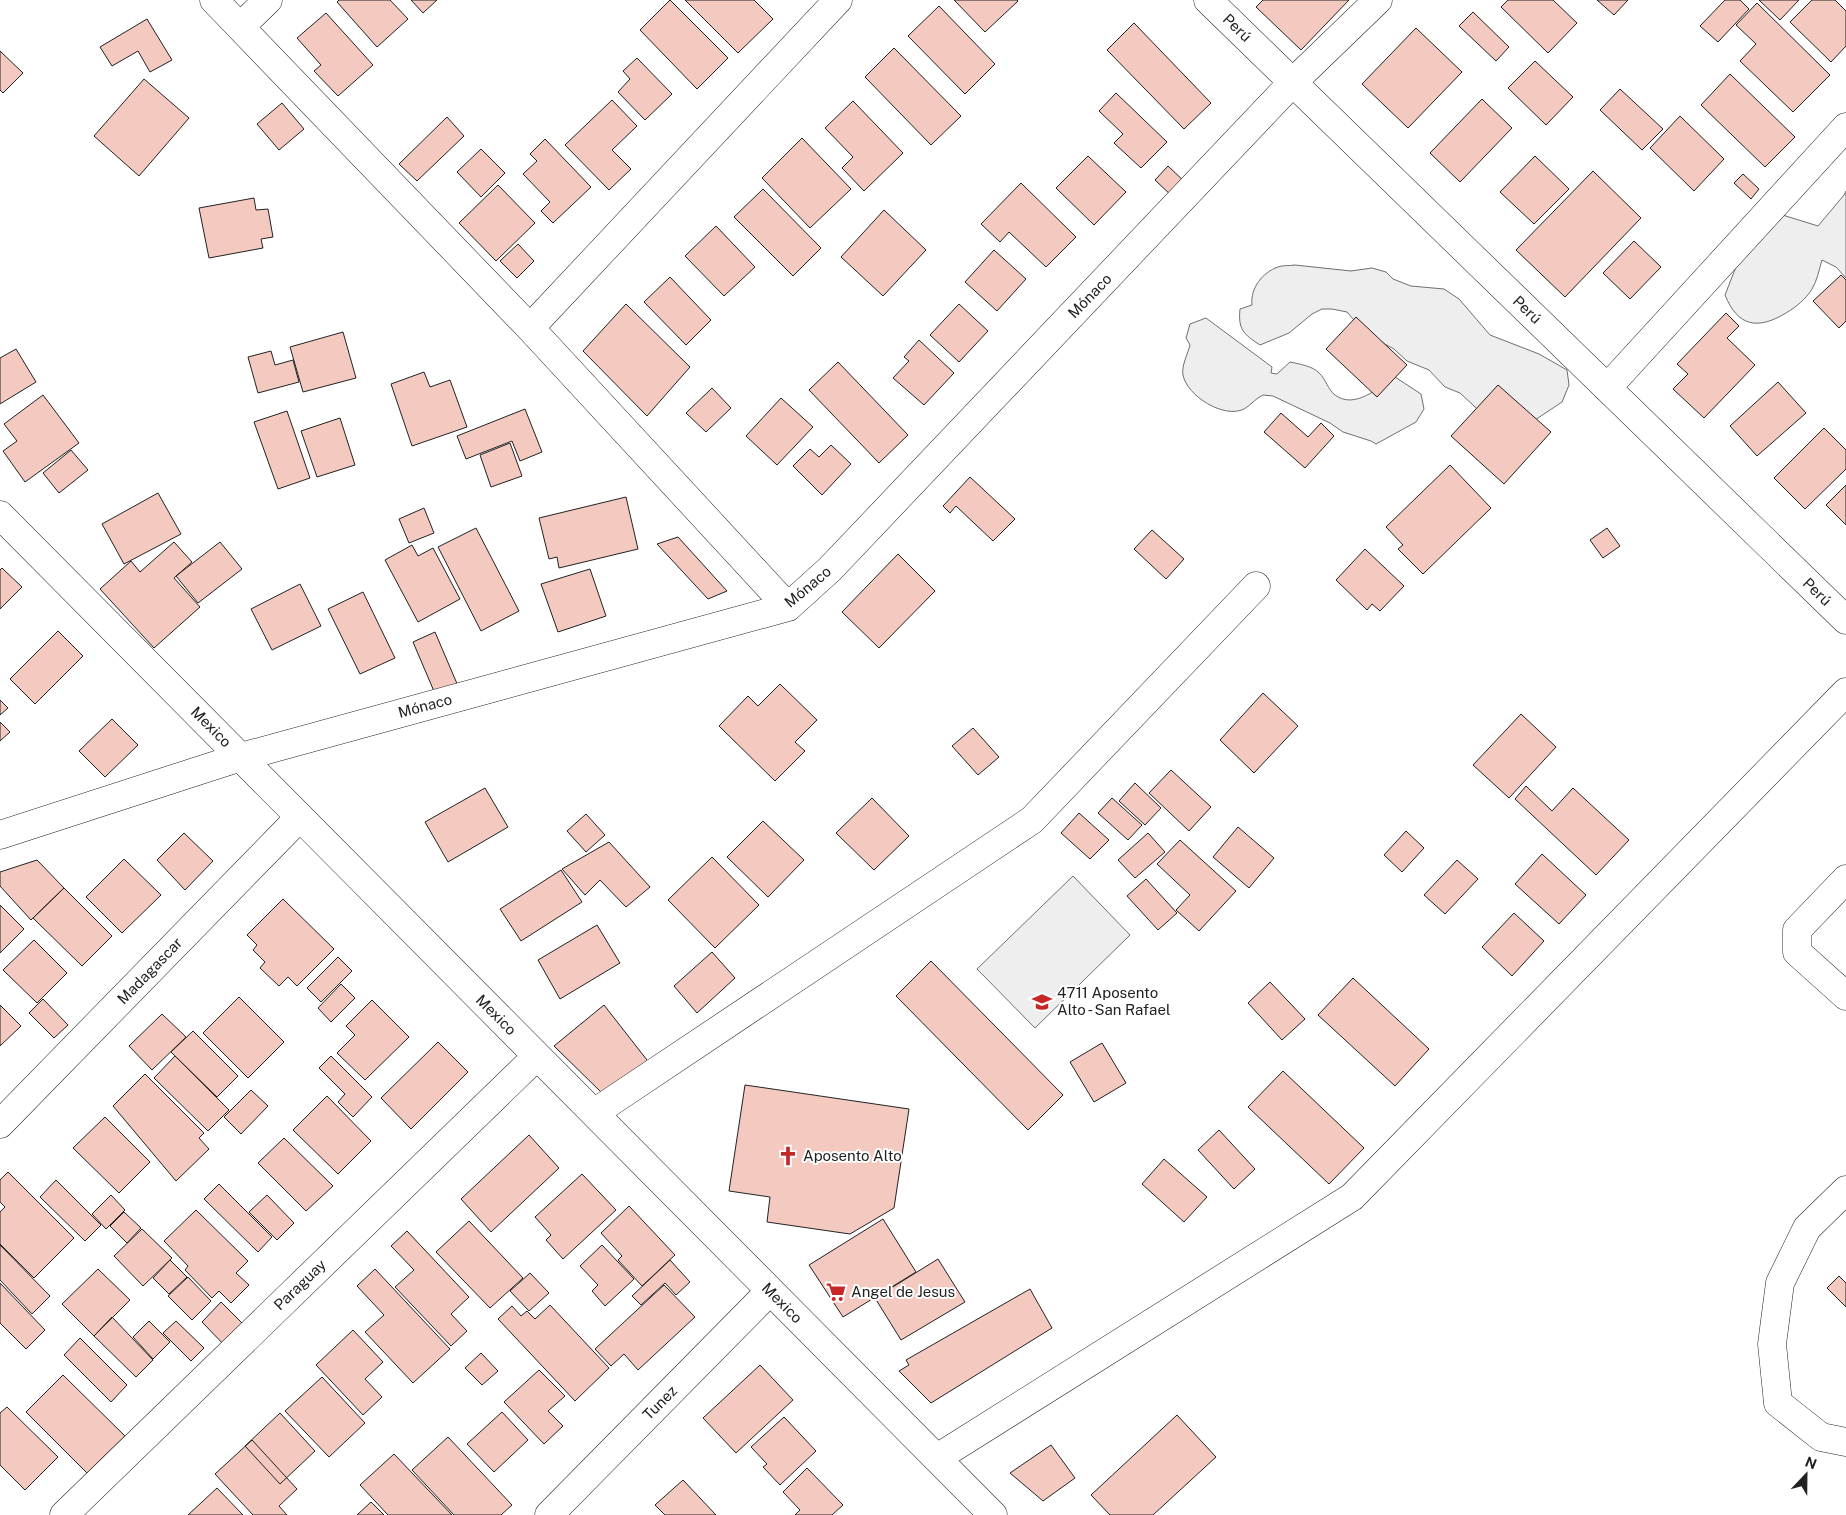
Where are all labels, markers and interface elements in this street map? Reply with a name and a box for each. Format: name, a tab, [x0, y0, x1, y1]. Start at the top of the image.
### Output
street label: Perú	[1220, 10, 1255, 45]
street label: Mónaco	[1064, 270, 1115, 321]
street label: Perú	[1510, 292, 1545, 327]
street label: Mónaco	[781, 562, 834, 611]
street label: Perú	[1800, 574, 1835, 609]
street label: Mónaco	[396, 690, 454, 721]
street label: Mexico	[188, 703, 235, 750]
street label: Madagascar	[114, 934, 186, 1007]
place label: 4711 Aposento Alto - San Rafael	[1057, 984, 1170, 1018]
street label: Mexico	[473, 991, 520, 1038]
school or university icon: 4711 Aposento Alto - San Rafael	[1031, 991, 1053, 1013]
church icon: Aposento Alto	[777, 1145, 799, 1167]
place label: Aposento Alto	[803, 1147, 902, 1164]
street label: Paraguay	[270, 1256, 329, 1313]
street label: Mexico	[759, 1279, 806, 1326]
supermarket icon: Angel de Jesus	[825, 1281, 847, 1303]
place label: Angel de Jesus	[851, 1283, 955, 1300]
street label: Tunez	[639, 1382, 680, 1423]
north arrow	[1781, 1450, 1831, 1500]
text: N	[1803, 1453, 1819, 1472]

